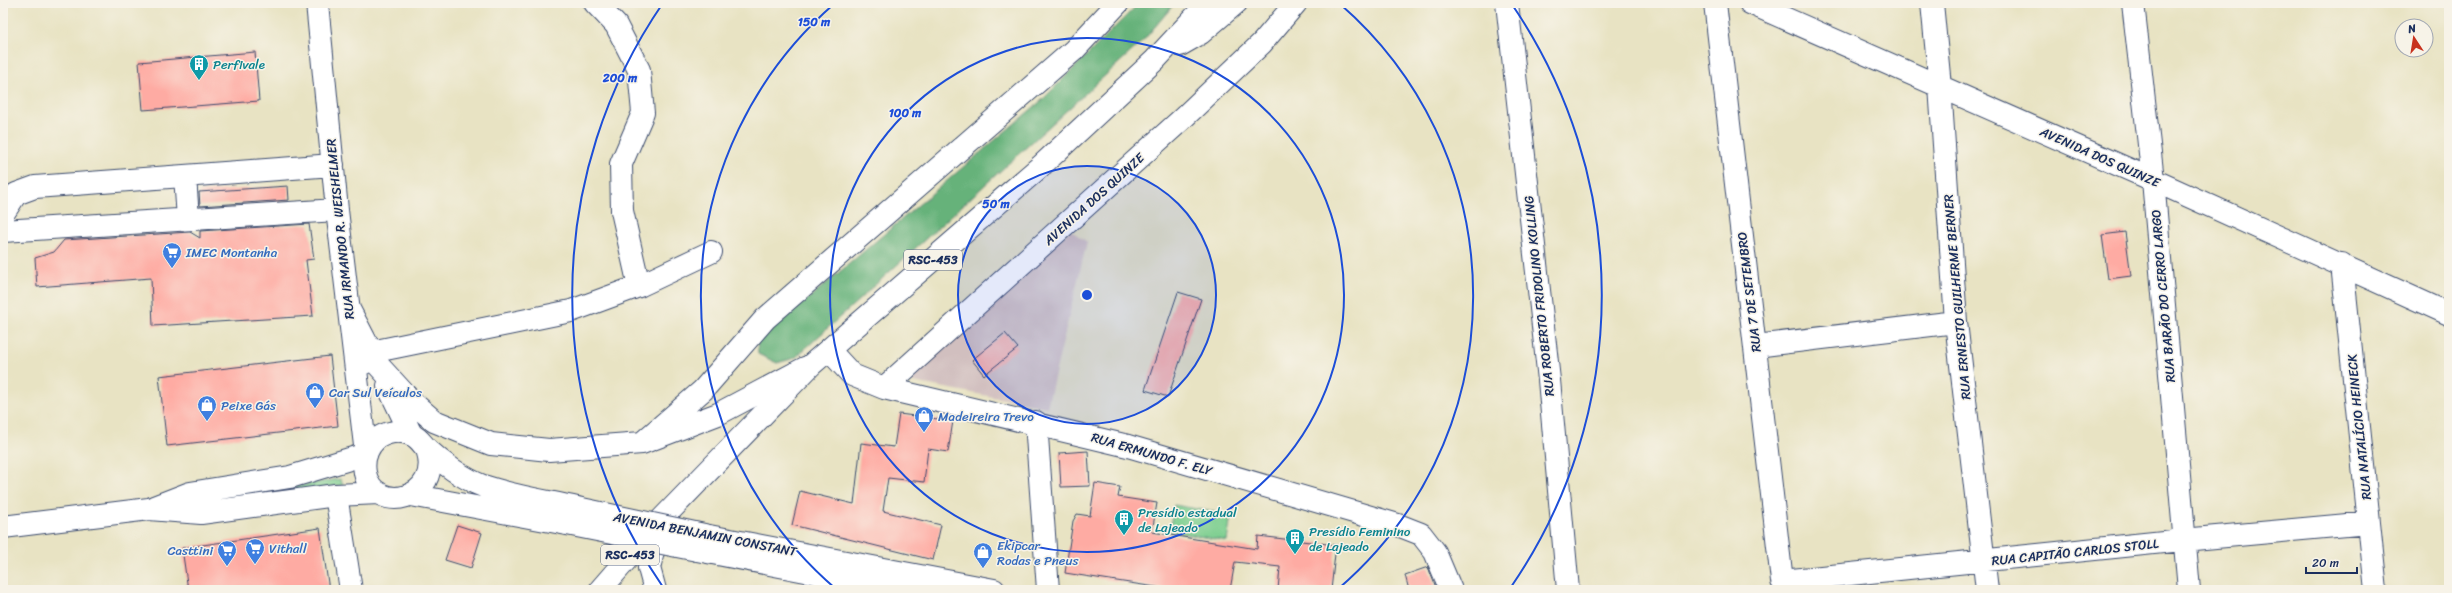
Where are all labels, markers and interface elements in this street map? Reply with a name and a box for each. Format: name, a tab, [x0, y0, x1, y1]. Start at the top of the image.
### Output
text: 150 m	[798, 11, 831, 33]
north arrow	[2394, 18, 2434, 58]
text: N	[2405, 19, 2418, 39]
building icon: Perfivale	[188, 53, 210, 81]
place label: Perfivale	[213, 53, 265, 76]
text: 200 m	[602, 67, 638, 89]
text: 100 m	[889, 102, 922, 124]
street label: AVENIDA DOS QUINZE	[2035, 120, 2165, 194]
street label: RUA IRMANDO R. WEISHELMER	[319, 137, 361, 320]
street label: AVENIDA DOS QUINZE	[1037, 147, 1150, 252]
text: 50 m	[982, 193, 1010, 215]
street label: RUA ERNESTO GUILHERME BERNER	[1937, 193, 1977, 401]
street label: RUA ROBERTO FRIDOLINO KOLLING	[1517, 194, 1561, 398]
street label: RUA BARÃO DO CERRO LARGO	[2144, 209, 2182, 383]
street label: RUA 7 DE SETEMBRO	[1730, 230, 1768, 354]
supermarket icon: IMEC Montanha	[161, 241, 183, 269]
place label: IMEC Montanha	[185, 241, 278, 264]
road number: RSC-453	[904, 250, 962, 270]
centre of rings	[1080, 288, 1094, 302]
street label: RUA NATALÍCIO HEINECK	[2340, 353, 2378, 501]
shop icon: Car Sul Veículos	[304, 381, 326, 409]
place label: Car Sul Veículos	[329, 381, 422, 404]
shop icon: Peixe Gás	[196, 394, 218, 422]
place label: Peixe Gás	[221, 394, 276, 417]
shop icon: Madeireira Trevo	[913, 405, 935, 433]
place label: Madeireira Trevo	[938, 405, 1034, 428]
street label: RUA ERMUNDO F. ELY	[1089, 426, 1216, 483]
place label: Presídio estadual de Lajeado	[1138, 501, 1237, 539]
street label: AVENIDA BENJAMIN CONSTANT	[610, 505, 800, 563]
building icon: Presídio estadual de Lajeado	[1113, 508, 1135, 536]
place label: Presídio Feminino de Lajeado	[1309, 520, 1411, 558]
building icon: Presídio Feminino de Lajeado	[1284, 527, 1306, 555]
street label: RUA CAPITÃO CARLOS STOLL	[1990, 532, 2160, 572]
place label: Ekipcar Rodas e Pneus	[997, 534, 1079, 572]
supermarket icon: Vithall	[244, 537, 266, 565]
place label: Vithall	[269, 537, 307, 560]
place label: Casttini	[167, 539, 213, 562]
supermarket icon: Casttini	[216, 539, 238, 567]
shop icon: Ekipcar Rodas e Pneus	[972, 541, 994, 569]
road number: RSC-453	[601, 545, 659, 565]
scale bar	[2306, 549, 2357, 575]
text: 20 m	[2312, 552, 2339, 574]

